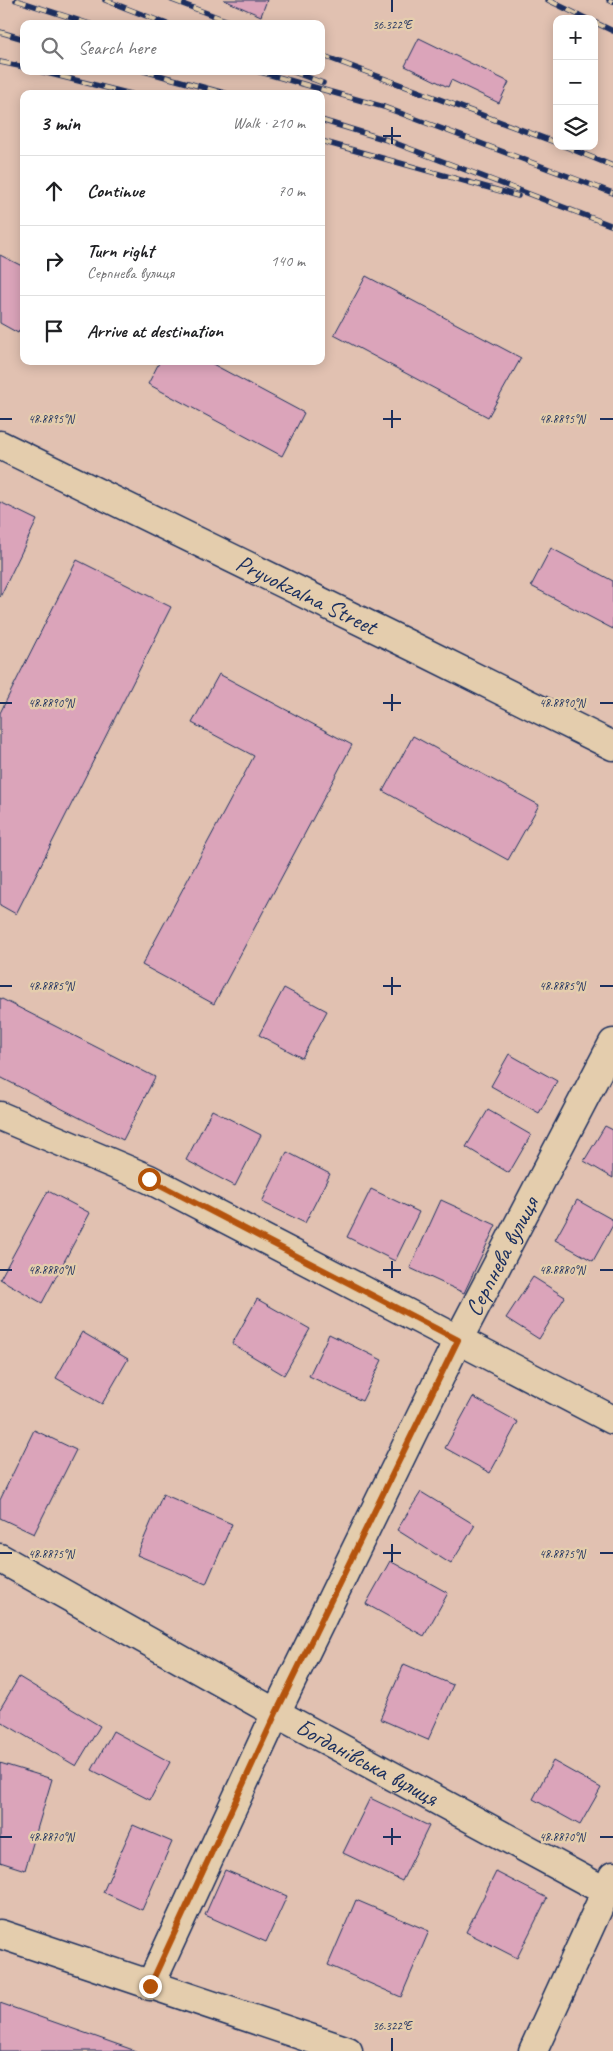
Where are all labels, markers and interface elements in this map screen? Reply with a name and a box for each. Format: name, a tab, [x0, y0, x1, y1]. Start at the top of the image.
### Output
map controls	[553, 15, 598, 150]
button: +	[553, 15, 598, 60]
text: 36.322°E	[372, 17, 413, 33]
search box	[20, 20, 325, 75]
icon: search	[38, 34, 66, 62]
text: Search here	[78, 36, 155, 60]
button: −	[553, 60, 598, 105]
button: layers	[553, 105, 598, 150]
text: 3 min	[40, 110, 80, 136]
text: Walk · 210 m	[233, 113, 305, 133]
icon: ahead	[40, 177, 68, 205]
text: Continue	[87, 179, 144, 203]
text: 70 m	[278, 181, 305, 201]
text: Turn right	[87, 239, 154, 263]
icon: right	[40, 247, 68, 275]
text: 140 m	[271, 251, 305, 271]
text: Серпнева вулиця	[87, 263, 174, 283]
icon: arrive	[40, 317, 68, 345]
text: Arrive at destination	[87, 319, 223, 343]
text: 48.8895°N	[28, 411, 75, 427]
text: 48.8895°N	[539, 411, 586, 427]
street label: Pryvokzalna Street	[231, 548, 383, 642]
text: 48.8890°N	[28, 695, 75, 711]
text: 48.8890°N	[539, 695, 586, 711]
text: 48.8885°N	[28, 978, 75, 994]
text: 48.8885°N	[539, 978, 586, 994]
route start	[138, 1168, 161, 1191]
street label: Серпнева вулиця	[458, 1190, 546, 1321]
text: 48.8880°N	[28, 1262, 75, 1278]
text: 48.8880°N	[539, 1262, 586, 1278]
text: 48.8875°N	[28, 1546, 75, 1562]
text: 48.8875°N	[539, 1546, 586, 1562]
street label: Богданівська вулиця	[291, 1712, 445, 1813]
text: 48.8870°N	[28, 1829, 75, 1845]
text: 48.8870°N	[539, 1829, 586, 1845]
route end	[139, 1975, 162, 1998]
text: 36.322°E	[372, 2018, 413, 2034]

